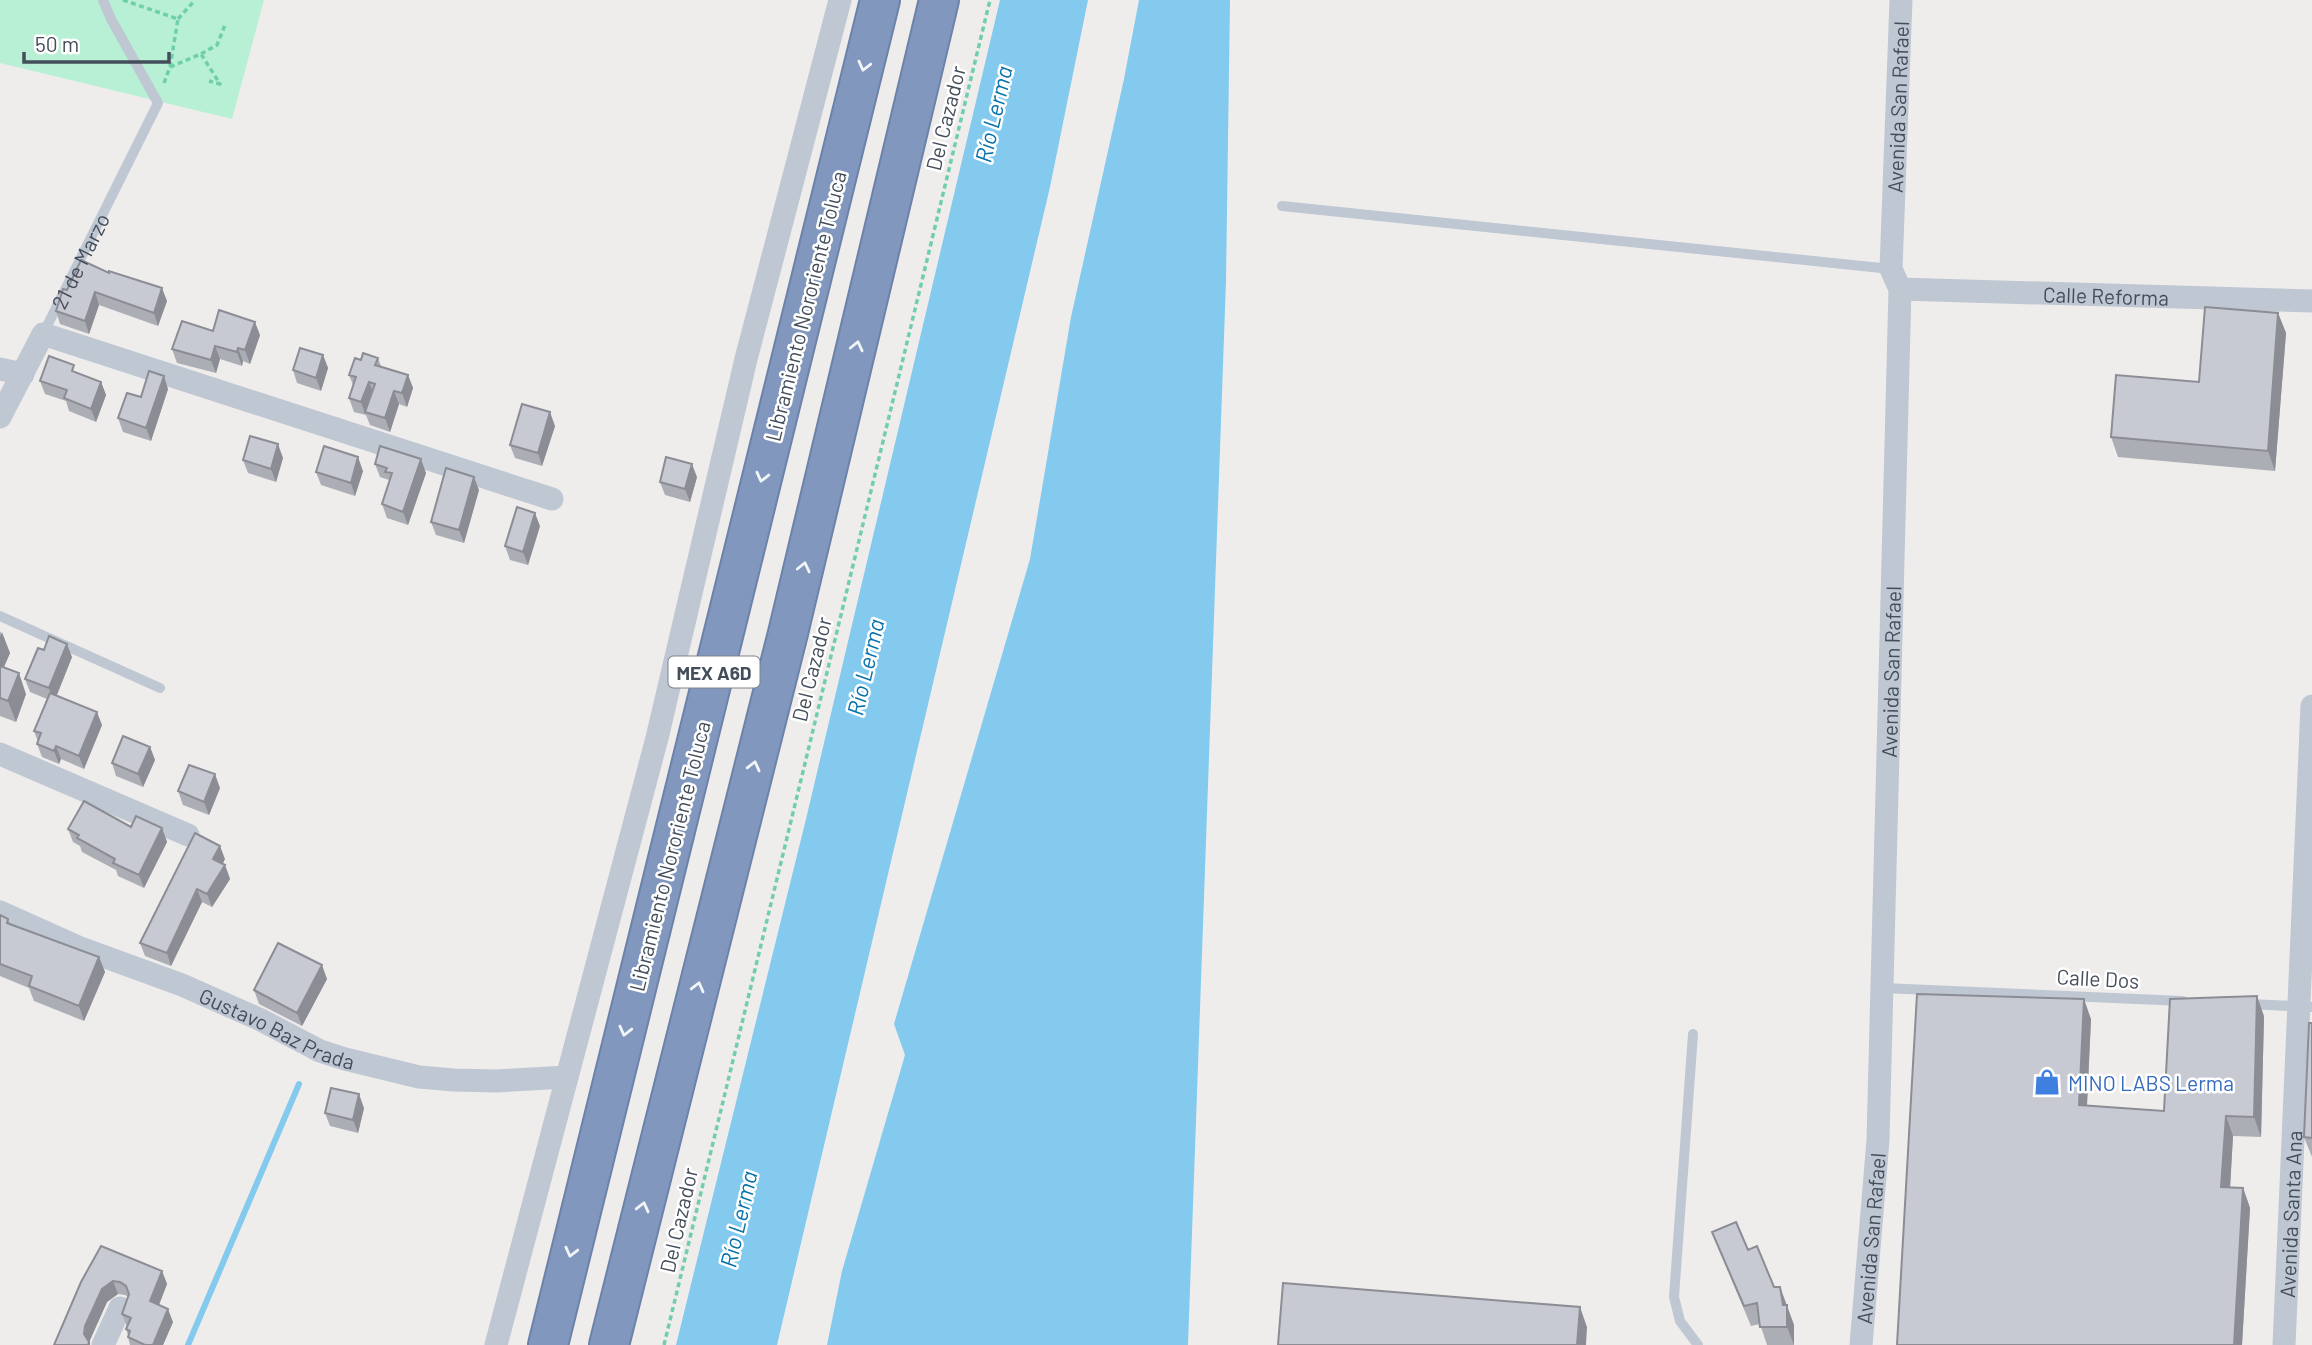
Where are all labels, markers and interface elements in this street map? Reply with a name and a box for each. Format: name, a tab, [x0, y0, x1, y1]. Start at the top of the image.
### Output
scale bar	[24, 21, 170, 65]
street label: Avenida San Rafael	[1881, 21, 1913, 193]
text: 50 m	[35, 31, 79, 56]
one-way arrow	[858, 60, 872, 72]
street label: Del Cazador	[920, 63, 970, 173]
water label: Río Lerma	[968, 63, 1018, 165]
street label: Libramiento Nororiente Toluca	[759, 168, 851, 444]
street label: 21 de Marzo	[45, 209, 114, 313]
street label: Calle Reforma	[2043, 281, 2169, 309]
one-way arrow	[848, 340, 863, 352]
one-way arrow	[756, 471, 770, 483]
one-way arrow	[795, 561, 810, 573]
street label: Avenida San Rafael	[1875, 586, 1905, 758]
street label: Del Cazador	[786, 614, 836, 724]
water label: Río Lerma	[840, 616, 890, 718]
road number: MEX A6D	[668, 656, 760, 688]
street label: Libramiento Nororiente Toluca	[623, 718, 715, 994]
one-way arrow	[746, 760, 760, 772]
street label: Calle Dos	[2056, 963, 2140, 993]
one-way arrow	[690, 981, 704, 993]
street label: Gustavo Baz Prada	[196, 982, 357, 1073]
one-way arrow	[619, 1025, 633, 1037]
shop icon: MINO LABS Lerma	[2032, 1067, 2062, 1097]
place label: MINO LABS Lerma	[2068, 1070, 2234, 1095]
street label: Avenida Santa Ana	[2274, 1130, 2306, 1298]
street label: Avenida San Rafael	[1850, 1152, 1889, 1325]
street label: Del Cazador	[654, 1165, 702, 1275]
water label: Río Lerma	[713, 1168, 763, 1270]
one-way arrow	[635, 1201, 649, 1213]
one-way arrow	[565, 1246, 579, 1258]

